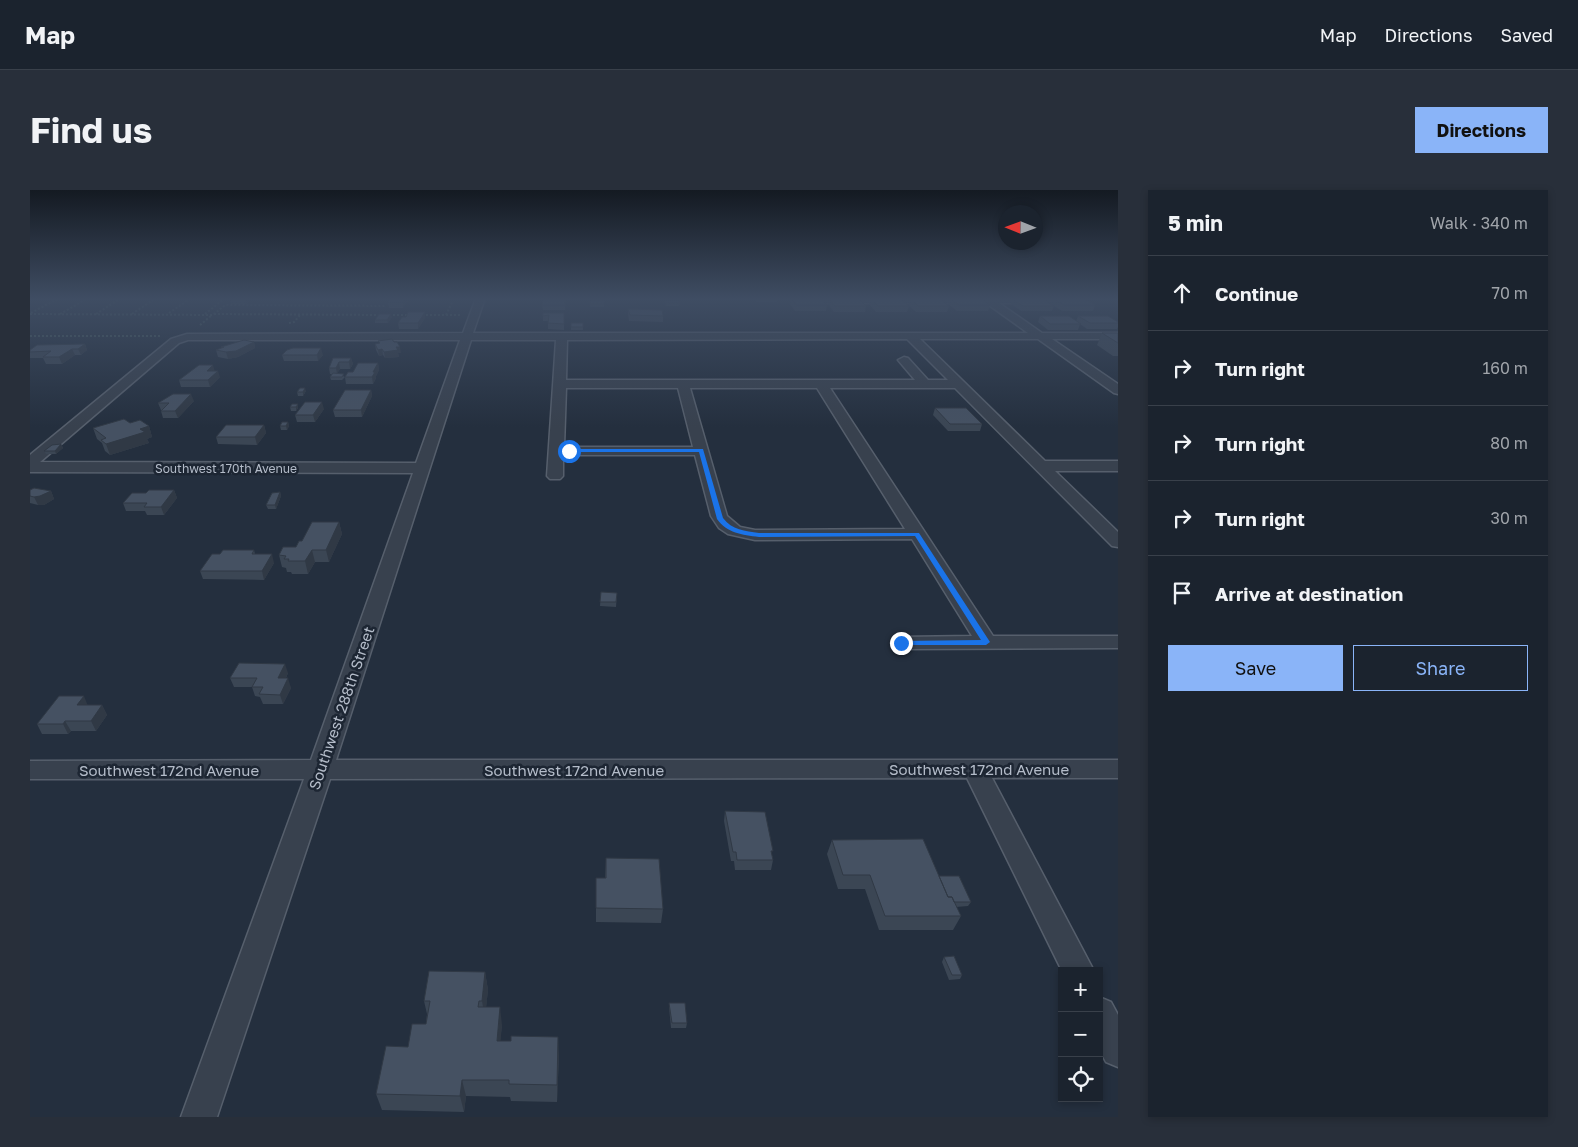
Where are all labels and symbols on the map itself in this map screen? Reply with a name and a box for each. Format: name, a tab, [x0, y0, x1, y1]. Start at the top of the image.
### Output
north arrow	[998, 205, 1043, 250]
route start	[558, 440, 581, 463]
street label: Southwest 170th Avenue	[155, 461, 297, 476]
street label: Southwest 288th Street	[305, 624, 377, 792]
route end	[890, 632, 913, 655]
street label: Southwest 172nd Avenue	[889, 760, 1069, 778]
street label: Southwest 172nd Avenue	[79, 761, 259, 779]
street label: Southwest 172nd Avenue	[484, 761, 664, 779]

